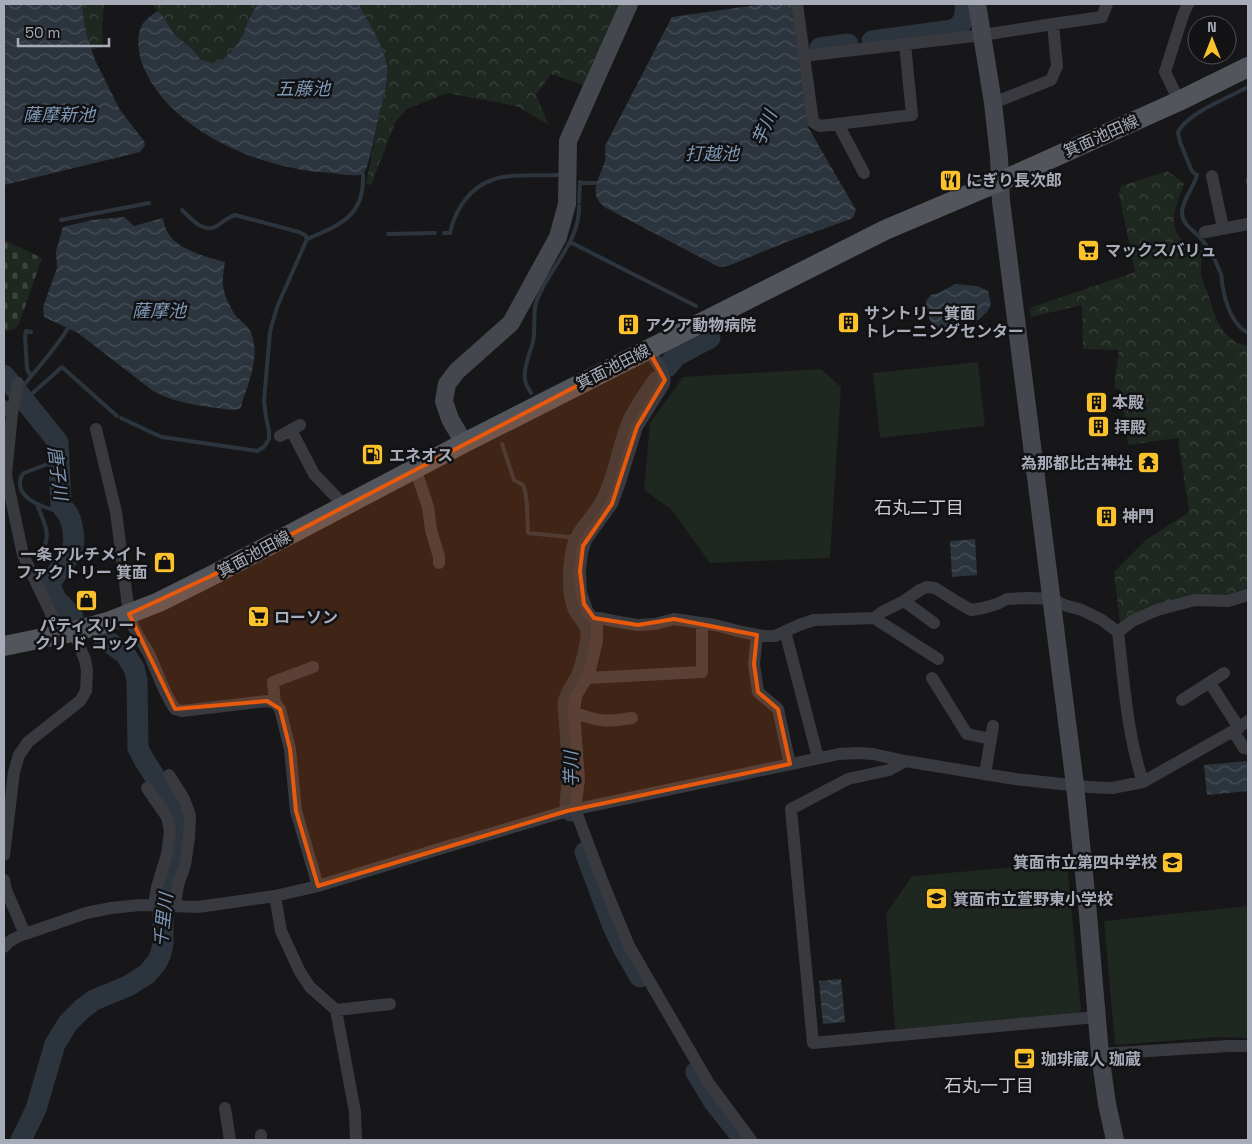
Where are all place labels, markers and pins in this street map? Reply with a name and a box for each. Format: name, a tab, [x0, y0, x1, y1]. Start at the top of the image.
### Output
restaurant icon: にぎり長次郎	[938, 168, 962, 192]
place label: にぎり長次郎	[966, 170, 1062, 191]
supermarket icon: マックスバリュ	[1077, 238, 1101, 262]
place label: マックスバリュ	[1105, 240, 1217, 261]
place label: サントリー箕面 トレーニングセンター	[864, 303, 1024, 342]
building icon: サントリー箕面 トレーニングセンター	[836, 310, 860, 334]
building icon: アクア動物病院	[617, 313, 641, 337]
place label: アクア動物病院	[645, 315, 756, 336]
building icon: 本殿	[1084, 390, 1108, 414]
place label: 本殿	[1112, 392, 1144, 413]
building icon: 拝殿	[1086, 415, 1110, 439]
place label: 拝殿	[1114, 417, 1146, 438]
fuel station icon: エネオス	[361, 443, 385, 467]
place label: エネオス	[389, 445, 453, 466]
temple icon: 為那都比古神社	[1137, 451, 1161, 475]
place label: 為那都比古神社	[1021, 453, 1133, 474]
building icon: 神門	[1094, 504, 1118, 528]
place label: 神門	[1122, 506, 1154, 527]
place label: 一条アルチメイト ファクトリー 箕面	[16, 544, 148, 583]
shop icon: 一条アルチメイト ファクトリー 箕面	[152, 551, 176, 575]
shop icon: パティスリー クリ ド コック	[75, 589, 99, 613]
supermarket icon: ローソン	[246, 605, 270, 629]
place label: ローソン	[274, 607, 338, 628]
place label: パティスリー クリ ド コック	[35, 615, 139, 654]
school or university icon: 箕面市立第四中学校	[1161, 850, 1185, 874]
place label: 箕面市立第四中学校	[1013, 852, 1157, 873]
school or university icon: 箕面市立萱野東小学校	[925, 887, 949, 911]
place label: 箕面市立萱野東小学校	[953, 889, 1113, 910]
cafe icon: 珈琲蔵人 珈蔵	[1013, 1047, 1037, 1071]
place label: 珈琲蔵人 珈蔵	[1041, 1049, 1141, 1070]

